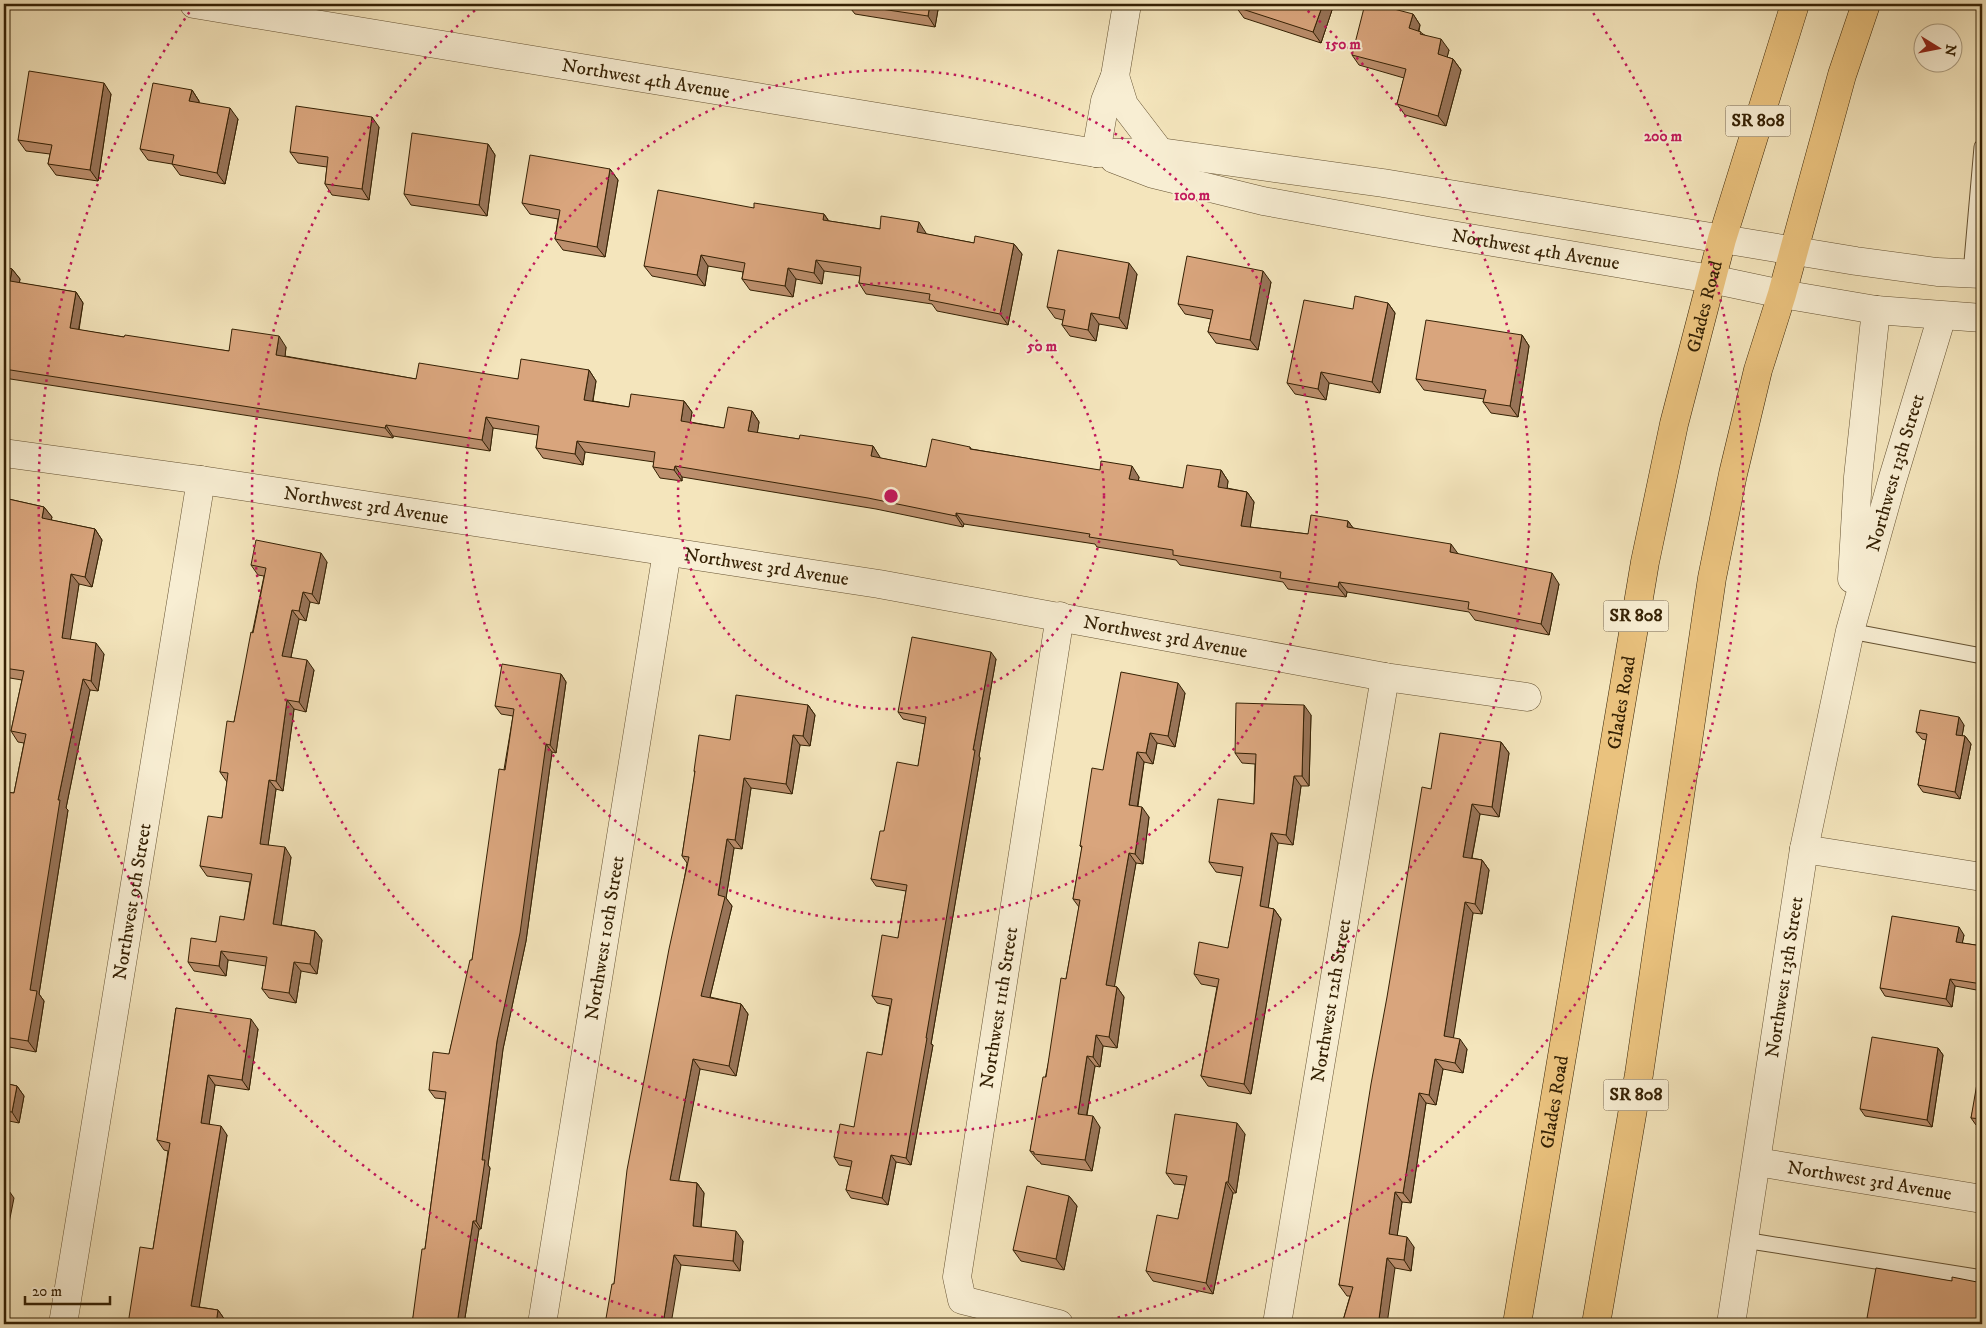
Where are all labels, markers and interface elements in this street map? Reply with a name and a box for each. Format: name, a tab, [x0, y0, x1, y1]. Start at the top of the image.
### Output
north arrow	[1914, 22, 1964, 72]
text: 150 m	[1325, 35, 1361, 54]
text: N	[1940, 43, 1960, 58]
street label: Northwest 4th Avenue	[560, 53, 732, 104]
road number: SR 808	[1726, 105, 1790, 136]
text: 200 m	[1644, 127, 1683, 146]
text: 100 m	[1174, 186, 1211, 205]
street label: Northwest 4th Avenue	[1450, 224, 1621, 275]
street label: Glades Road	[1681, 258, 1728, 355]
text: 50 m	[1026, 337, 1058, 356]
street label: Northwest 13th Street	[1861, 391, 1929, 554]
street label: Northwest 3rd Avenue	[282, 481, 450, 529]
centre of rings	[882, 487, 900, 505]
street label: Northwest 3rd Avenue	[683, 543, 851, 591]
road number: SR 808	[1604, 600, 1668, 632]
street label: Northwest 3rd Avenue	[1081, 610, 1249, 663]
street label: Glades Road	[1602, 654, 1641, 751]
street label: Northwest 9th Street	[108, 822, 156, 982]
street label: Northwest 10th Street	[580, 854, 629, 1022]
street label: Northwest 13th Street	[1761, 895, 1808, 1059]
street label: Northwest 12th Street	[1306, 917, 1356, 1084]
street label: Northwest 11th Street	[975, 925, 1023, 1090]
street label: Glades Road	[1535, 1053, 1574, 1150]
road number: SR 808	[1604, 1080, 1668, 1110]
street label: Northwest 3rd Avenue	[1785, 1156, 1954, 1205]
scale bar	[25, 1273, 110, 1305]
text: 20 m	[32, 1282, 62, 1301]

